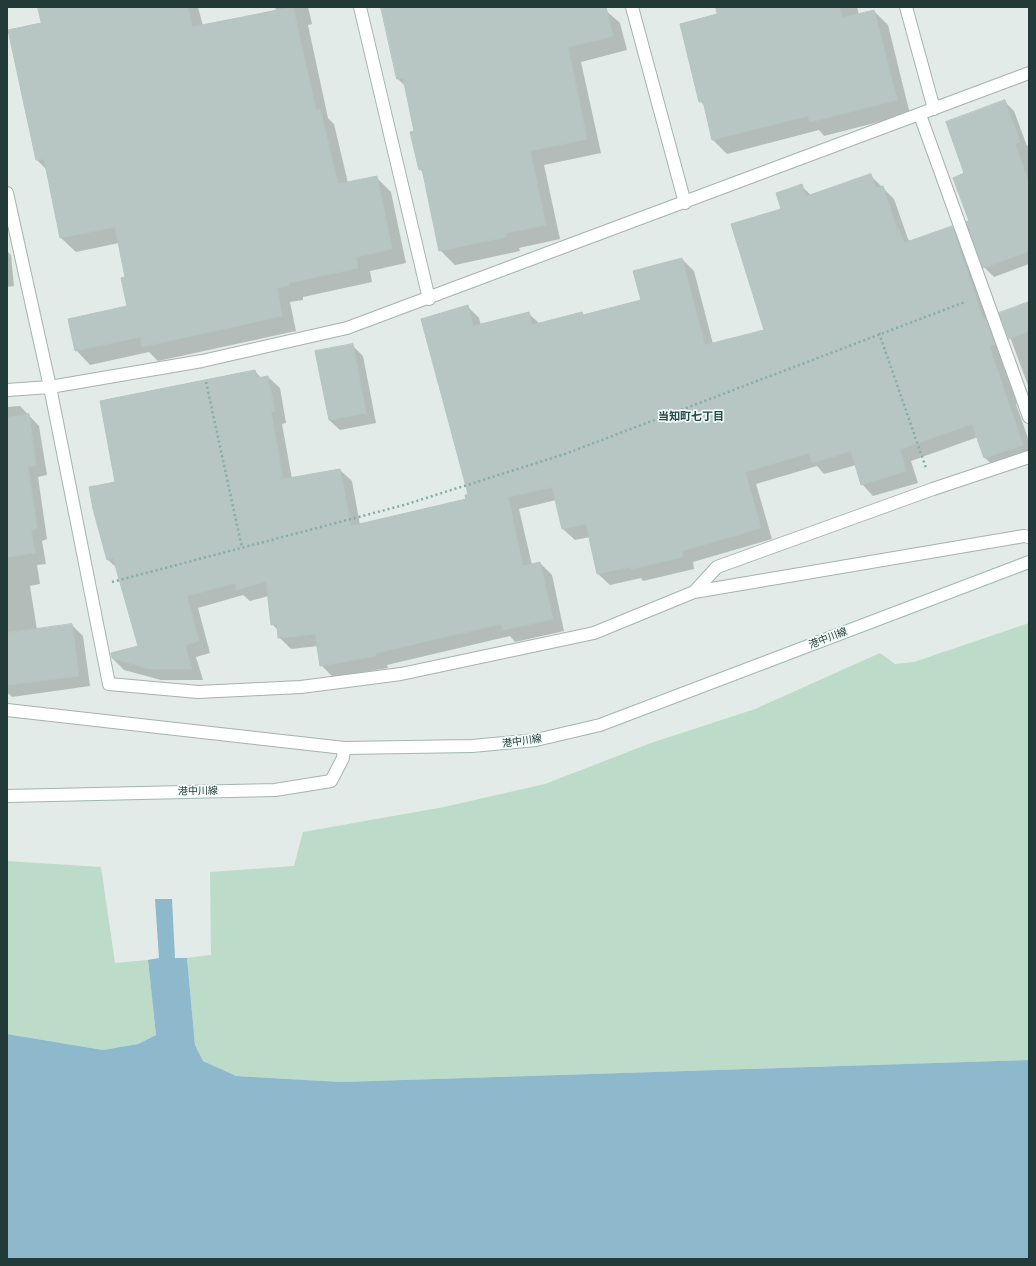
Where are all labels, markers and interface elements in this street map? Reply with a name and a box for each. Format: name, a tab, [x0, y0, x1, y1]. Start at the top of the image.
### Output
district label: 当知町七丁目	[658, 410, 724, 424]
street label: 港中川線	[807, 625, 849, 651]
street label: 港中川線	[501, 732, 543, 750]
street label: 港中川線	[178, 785, 218, 797]

